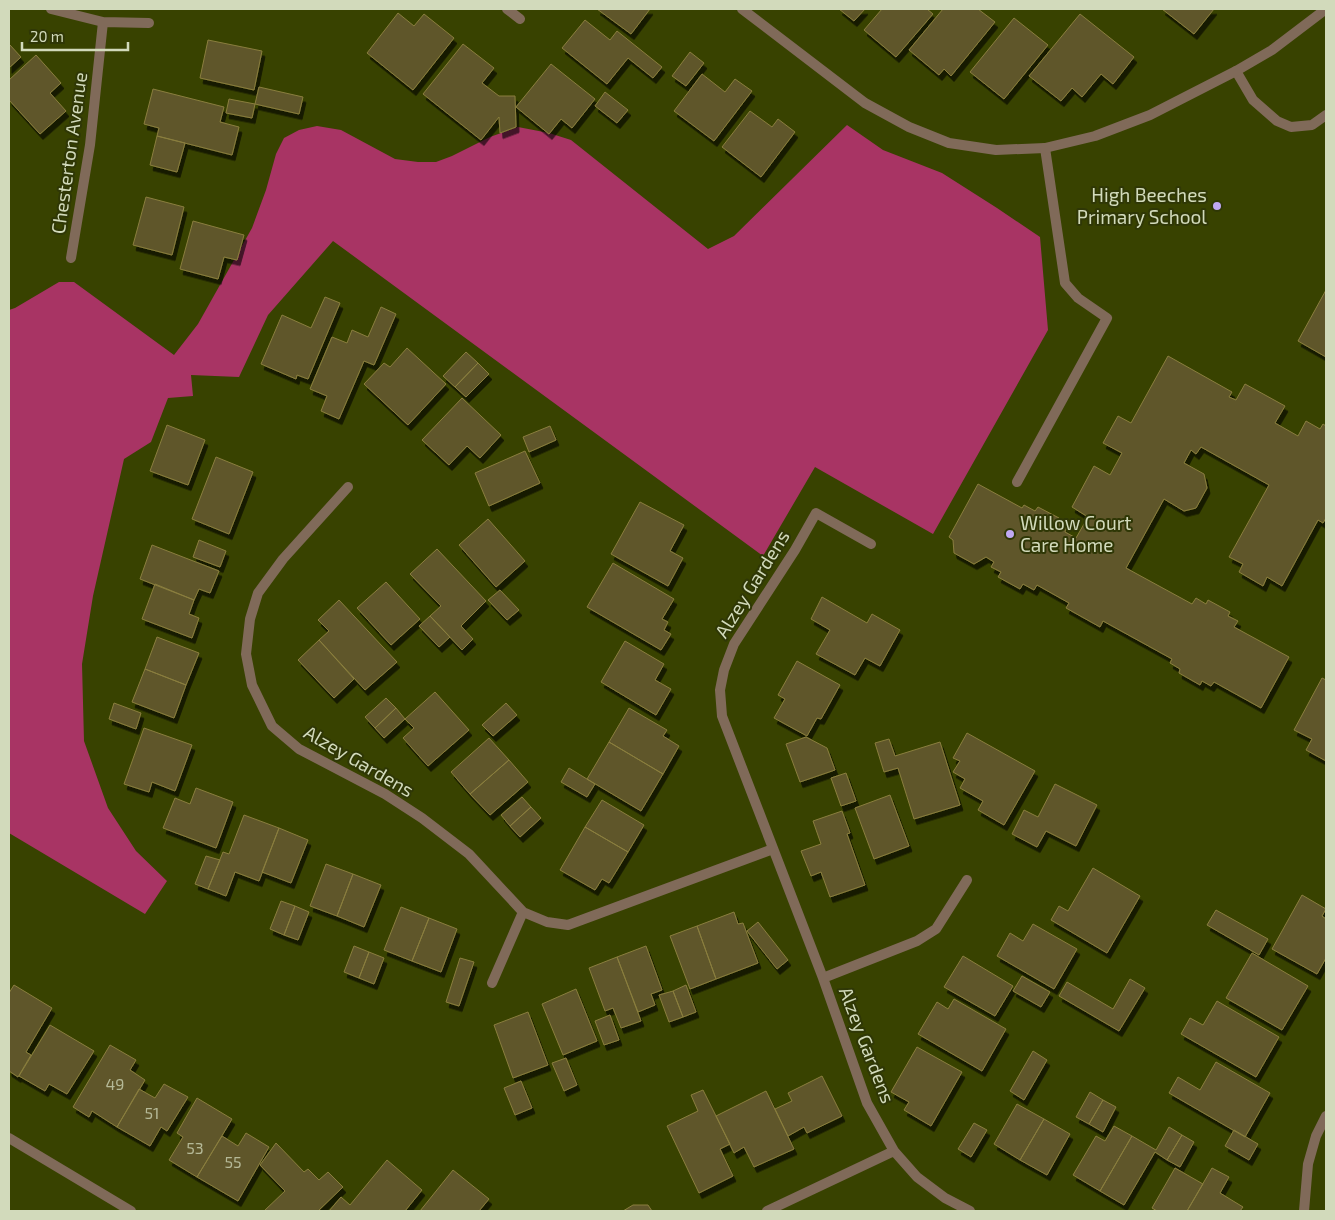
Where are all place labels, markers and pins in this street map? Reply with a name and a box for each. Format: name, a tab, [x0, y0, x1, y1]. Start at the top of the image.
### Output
place label: High Beeches Primary School	[1077, 183, 1207, 228]
marker: High Beeches Primary School	[1211, 200, 1223, 212]
place label: Willow Court Care Home	[1020, 511, 1132, 556]
marker: Willow Court Care Home	[1004, 528, 1016, 540]

